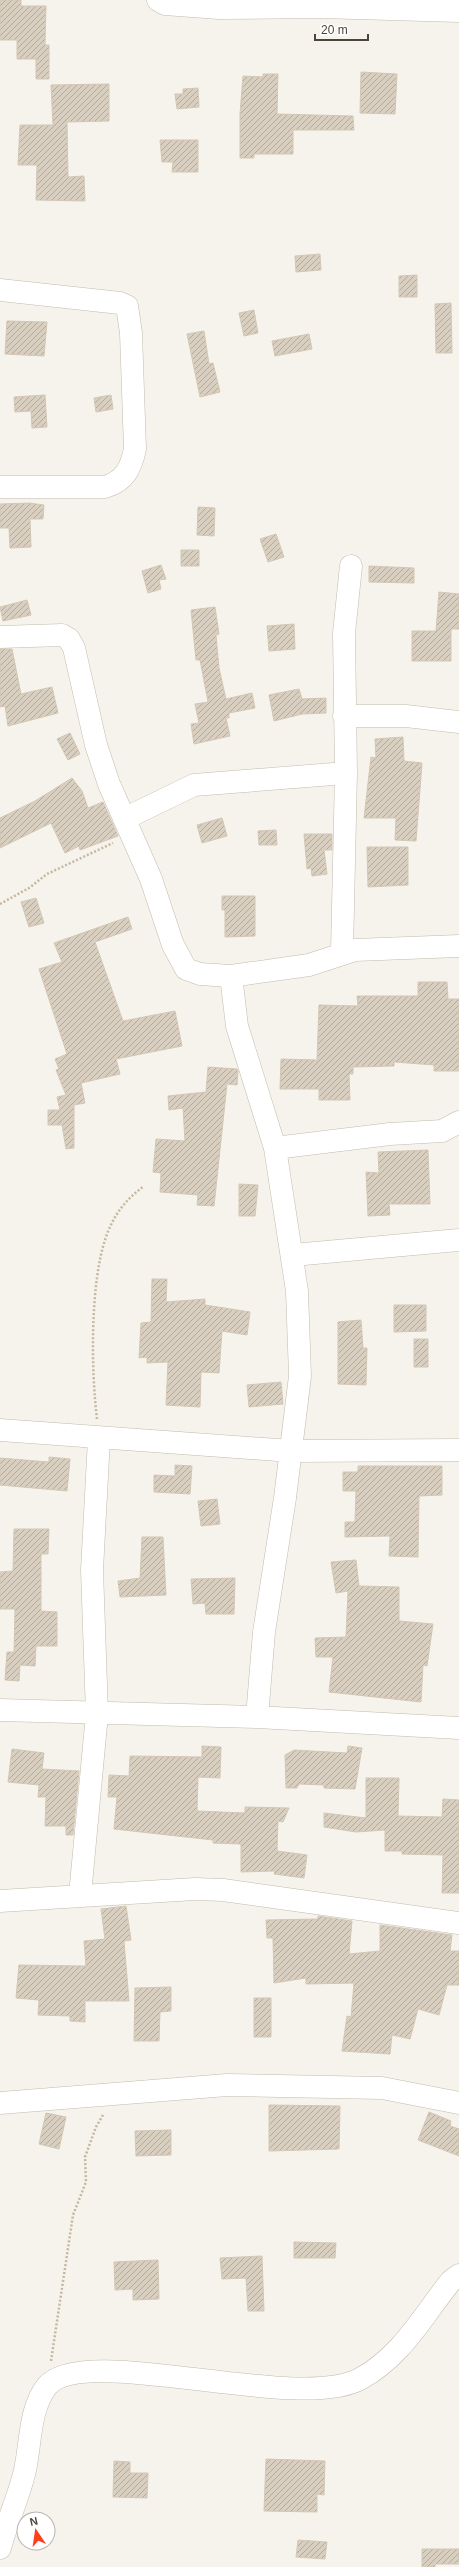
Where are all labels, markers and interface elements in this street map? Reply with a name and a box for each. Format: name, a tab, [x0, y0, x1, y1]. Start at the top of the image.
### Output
scale bar	[315, 16, 368, 42]
text: 20 m	[321, 23, 348, 37]
north arrow	[16, 2511, 56, 2551]
text: N	[29, 2515, 39, 2528]

